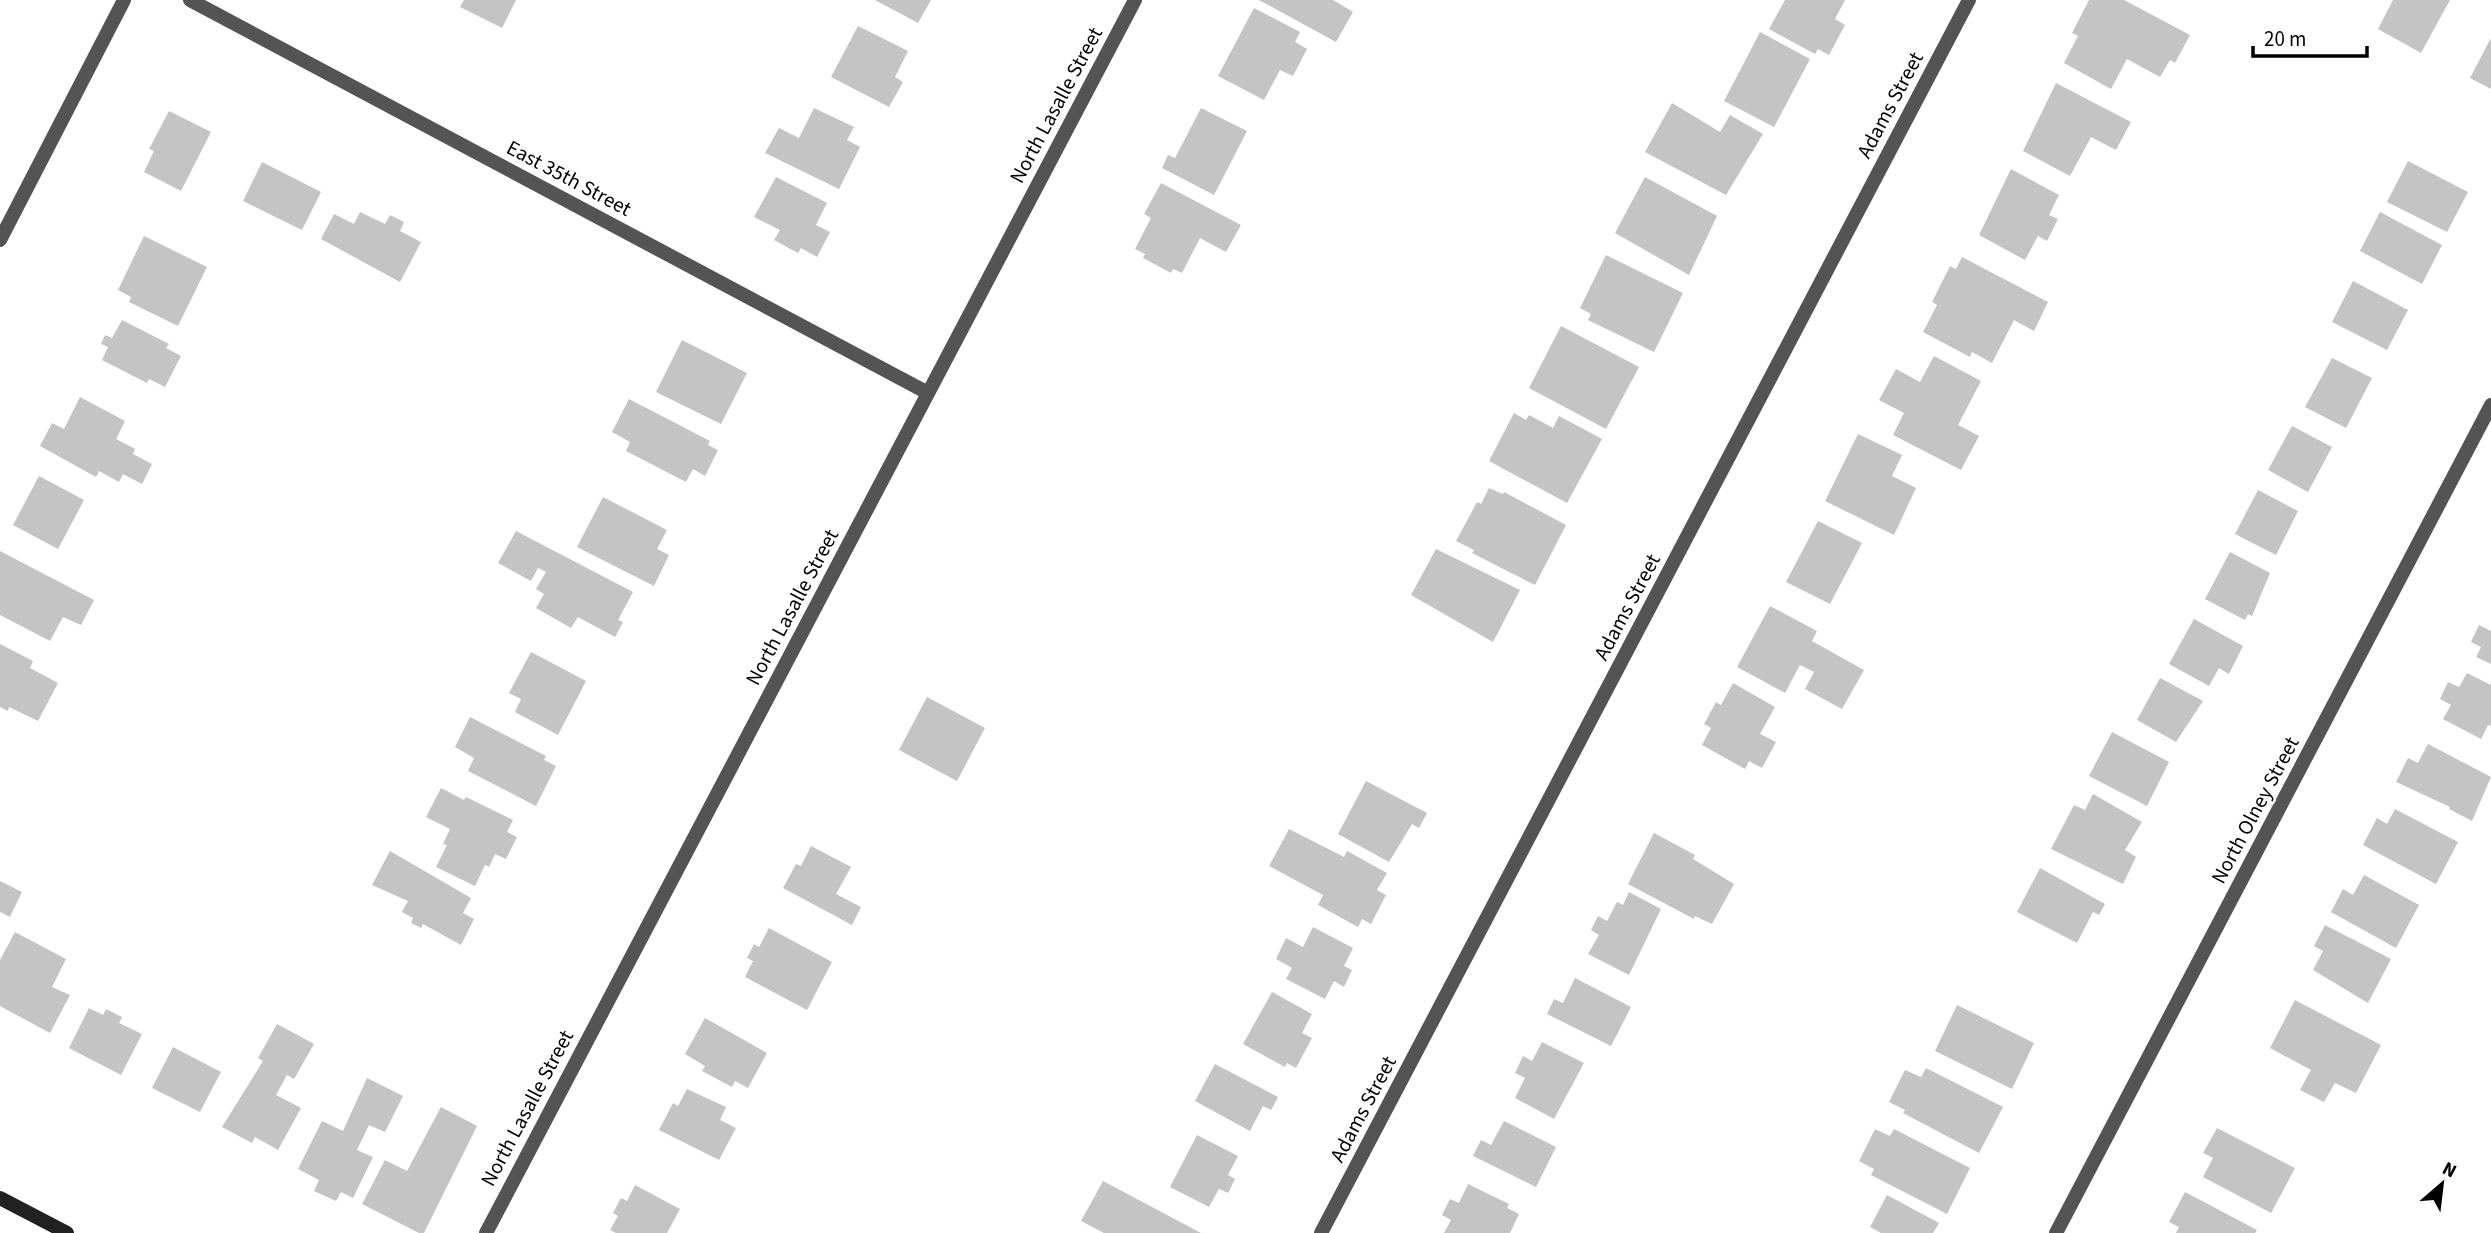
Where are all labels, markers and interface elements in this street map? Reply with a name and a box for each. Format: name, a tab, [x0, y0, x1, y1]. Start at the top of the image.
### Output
scale bar	[2253, 14, 2367, 58]
street label: North Lasalle Street	[1002, 22, 1110, 188]
text: 20 m	[2264, 24, 2306, 54]
street label: Adams Street	[1849, 46, 1931, 164]
street label: East 35th Street	[501, 132, 637, 224]
street label: North Lasalle Street	[738, 524, 846, 690]
street label: Adams Street	[1586, 548, 1668, 666]
street label: North Olney Street	[2204, 731, 2306, 889]
street label: North Lasalle Street	[473, 1025, 581, 1191]
street label: Adams Street	[1322, 1050, 1404, 1168]
north arrow	[2407, 1149, 2477, 1219]
text: N	[2437, 1155, 2461, 1185]

